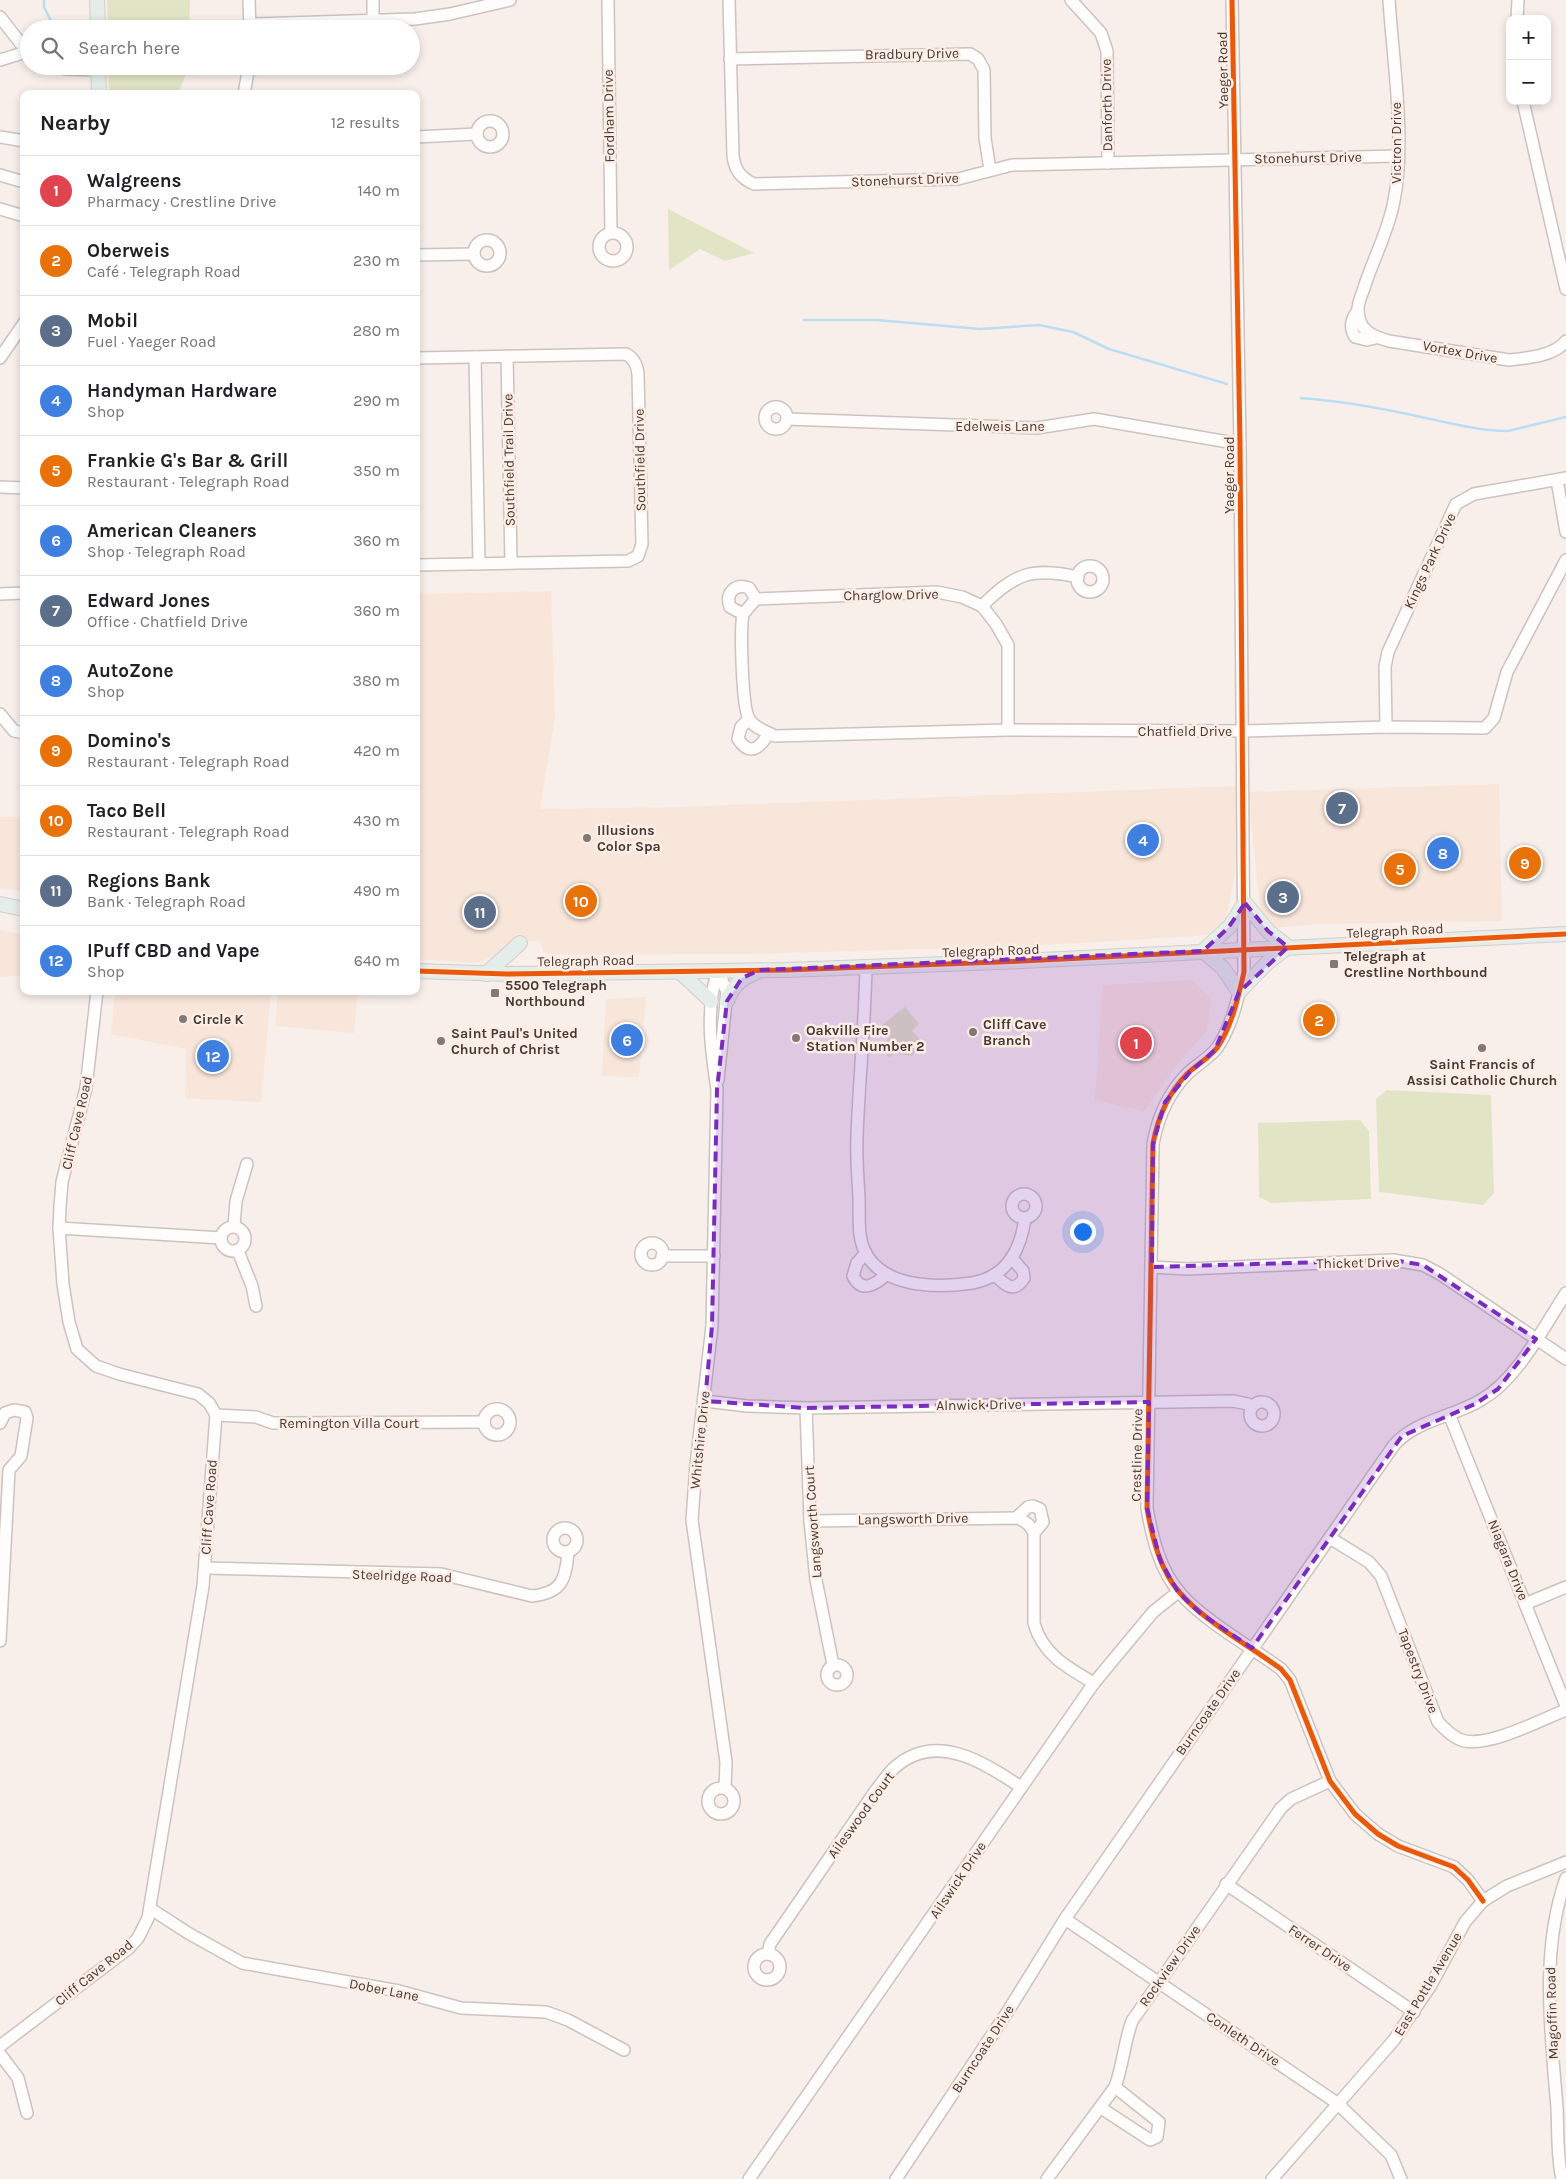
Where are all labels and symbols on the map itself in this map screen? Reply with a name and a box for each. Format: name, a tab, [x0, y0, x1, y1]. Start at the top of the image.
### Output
street label: Yaeger Road	[1214, 31, 1232, 109]
street label: Bradbury Drive	[865, 45, 959, 63]
street label: Danforth Drive	[1098, 59, 1116, 151]
street label: Fordham Drive	[600, 69, 618, 163]
street label: Victron Drive	[1388, 102, 1405, 184]
street label: Stonehurst Drive	[1254, 149, 1362, 167]
street label: Stonehurst Drive	[851, 170, 959, 190]
street label: Vortex Drive	[1421, 337, 1499, 367]
street label: Southfield Trail Drive	[499, 393, 519, 527]
street label: Southfield Drive	[631, 409, 649, 511]
street label: Edelweis Lane	[955, 418, 1045, 435]
street label: Yaeger Road	[1221, 436, 1238, 514]
street label: Kings Park Drive	[1400, 510, 1460, 612]
street label: Charglow Drive	[843, 586, 939, 604]
street label: Chatfield Drive	[1138, 723, 1232, 740]
pin: 7	[1326, 789, 1358, 827]
pin: 4	[1127, 821, 1159, 859]
place label: Illusions Color Spa	[597, 822, 661, 855]
marker: Illusions Color Spa	[581, 832, 593, 844]
pin: 8	[1427, 834, 1459, 872]
pin: 9	[1509, 844, 1541, 882]
pin: 5	[1384, 850, 1416, 888]
pin: 3	[1267, 878, 1299, 916]
pin: 10	[565, 882, 597, 920]
pin: 11	[464, 893, 496, 931]
street label: Telegraph Road	[1346, 920, 1444, 942]
street label: Telegraph Road	[942, 941, 1040, 961]
place label: Telegraph at Crestline Northbound	[1344, 948, 1488, 981]
street label: Telegraph Road	[537, 952, 635, 970]
marker: Telegraph at Crestline Northbound	[1328, 958, 1340, 970]
place label: 5500 Telegraph Northbound	[505, 977, 607, 1010]
marker: 5500 Telegraph Northbound	[489, 987, 501, 999]
pin: 2	[1303, 1001, 1335, 1039]
place label: Circle K	[193, 1011, 245, 1028]
marker: Circle K	[177, 1013, 189, 1025]
place label: Cliff Cave Branch	[983, 1016, 1046, 1049]
pin: 6	[611, 1021, 643, 1059]
place label: Oakville Fire Station Number 2	[806, 1022, 925, 1055]
pin: 1	[1120, 1024, 1152, 1062]
place label: Saint Paul's United Church of Christ	[451, 1025, 578, 1058]
marker: Cliff Cave Branch	[967, 1026, 979, 1038]
marker: Oakville Fire Station Number 2	[790, 1032, 802, 1044]
marker: Saint Paul's United Church of Christ	[435, 1035, 447, 1047]
pin: 12	[197, 1037, 229, 1075]
marker: Saint Francis of Assisi Catholic Church	[1476, 1042, 1488, 1054]
place label: Saint Francis of Assisi Catholic Church	[1407, 1056, 1557, 1089]
street label: Cliff Cave Road	[58, 1074, 96, 1172]
your location	[1070, 1219, 1096, 1245]
street label: Thicket Drive	[1316, 1254, 1400, 1272]
street label: Whitshire Drive	[686, 1390, 714, 1490]
street label: Alnwick Drive	[936, 1396, 1022, 1414]
street label: Crestline Drive	[1128, 1408, 1146, 1502]
street label: Remington Villa Court	[279, 1415, 419, 1432]
street label: Cliff Cave Road	[197, 1459, 221, 1555]
street label: Langsworth Court	[801, 1465, 825, 1579]
street label: Langsworth Drive	[858, 1510, 968, 1528]
street label: Niagara Drive	[1484, 1517, 1532, 1603]
street label: Steelridge Road	[352, 1566, 452, 1586]
street label: Tapestry Drive	[1394, 1626, 1442, 1716]
street label: Burncoate Drive	[1172, 1665, 1244, 1759]
street label: Aileswood Court	[824, 1768, 898, 1862]
street label: Ailswick Drive	[926, 1838, 990, 1922]
street label: Ferrer Drive	[1285, 1921, 1355, 1975]
street label: Rockview Drive	[1136, 1922, 1204, 2010]
street label: East Pottle Avenue	[1390, 1929, 1466, 2039]
street label: Cliff Cave Road	[51, 1936, 137, 2010]
street label: Magoffin Road	[1542, 1966, 1562, 2060]
street label: Dober Lane	[348, 1975, 420, 2005]
street label: Burncoate Drive	[948, 2002, 1018, 2096]
street label: Conleth Drive	[1203, 2008, 1283, 2070]

